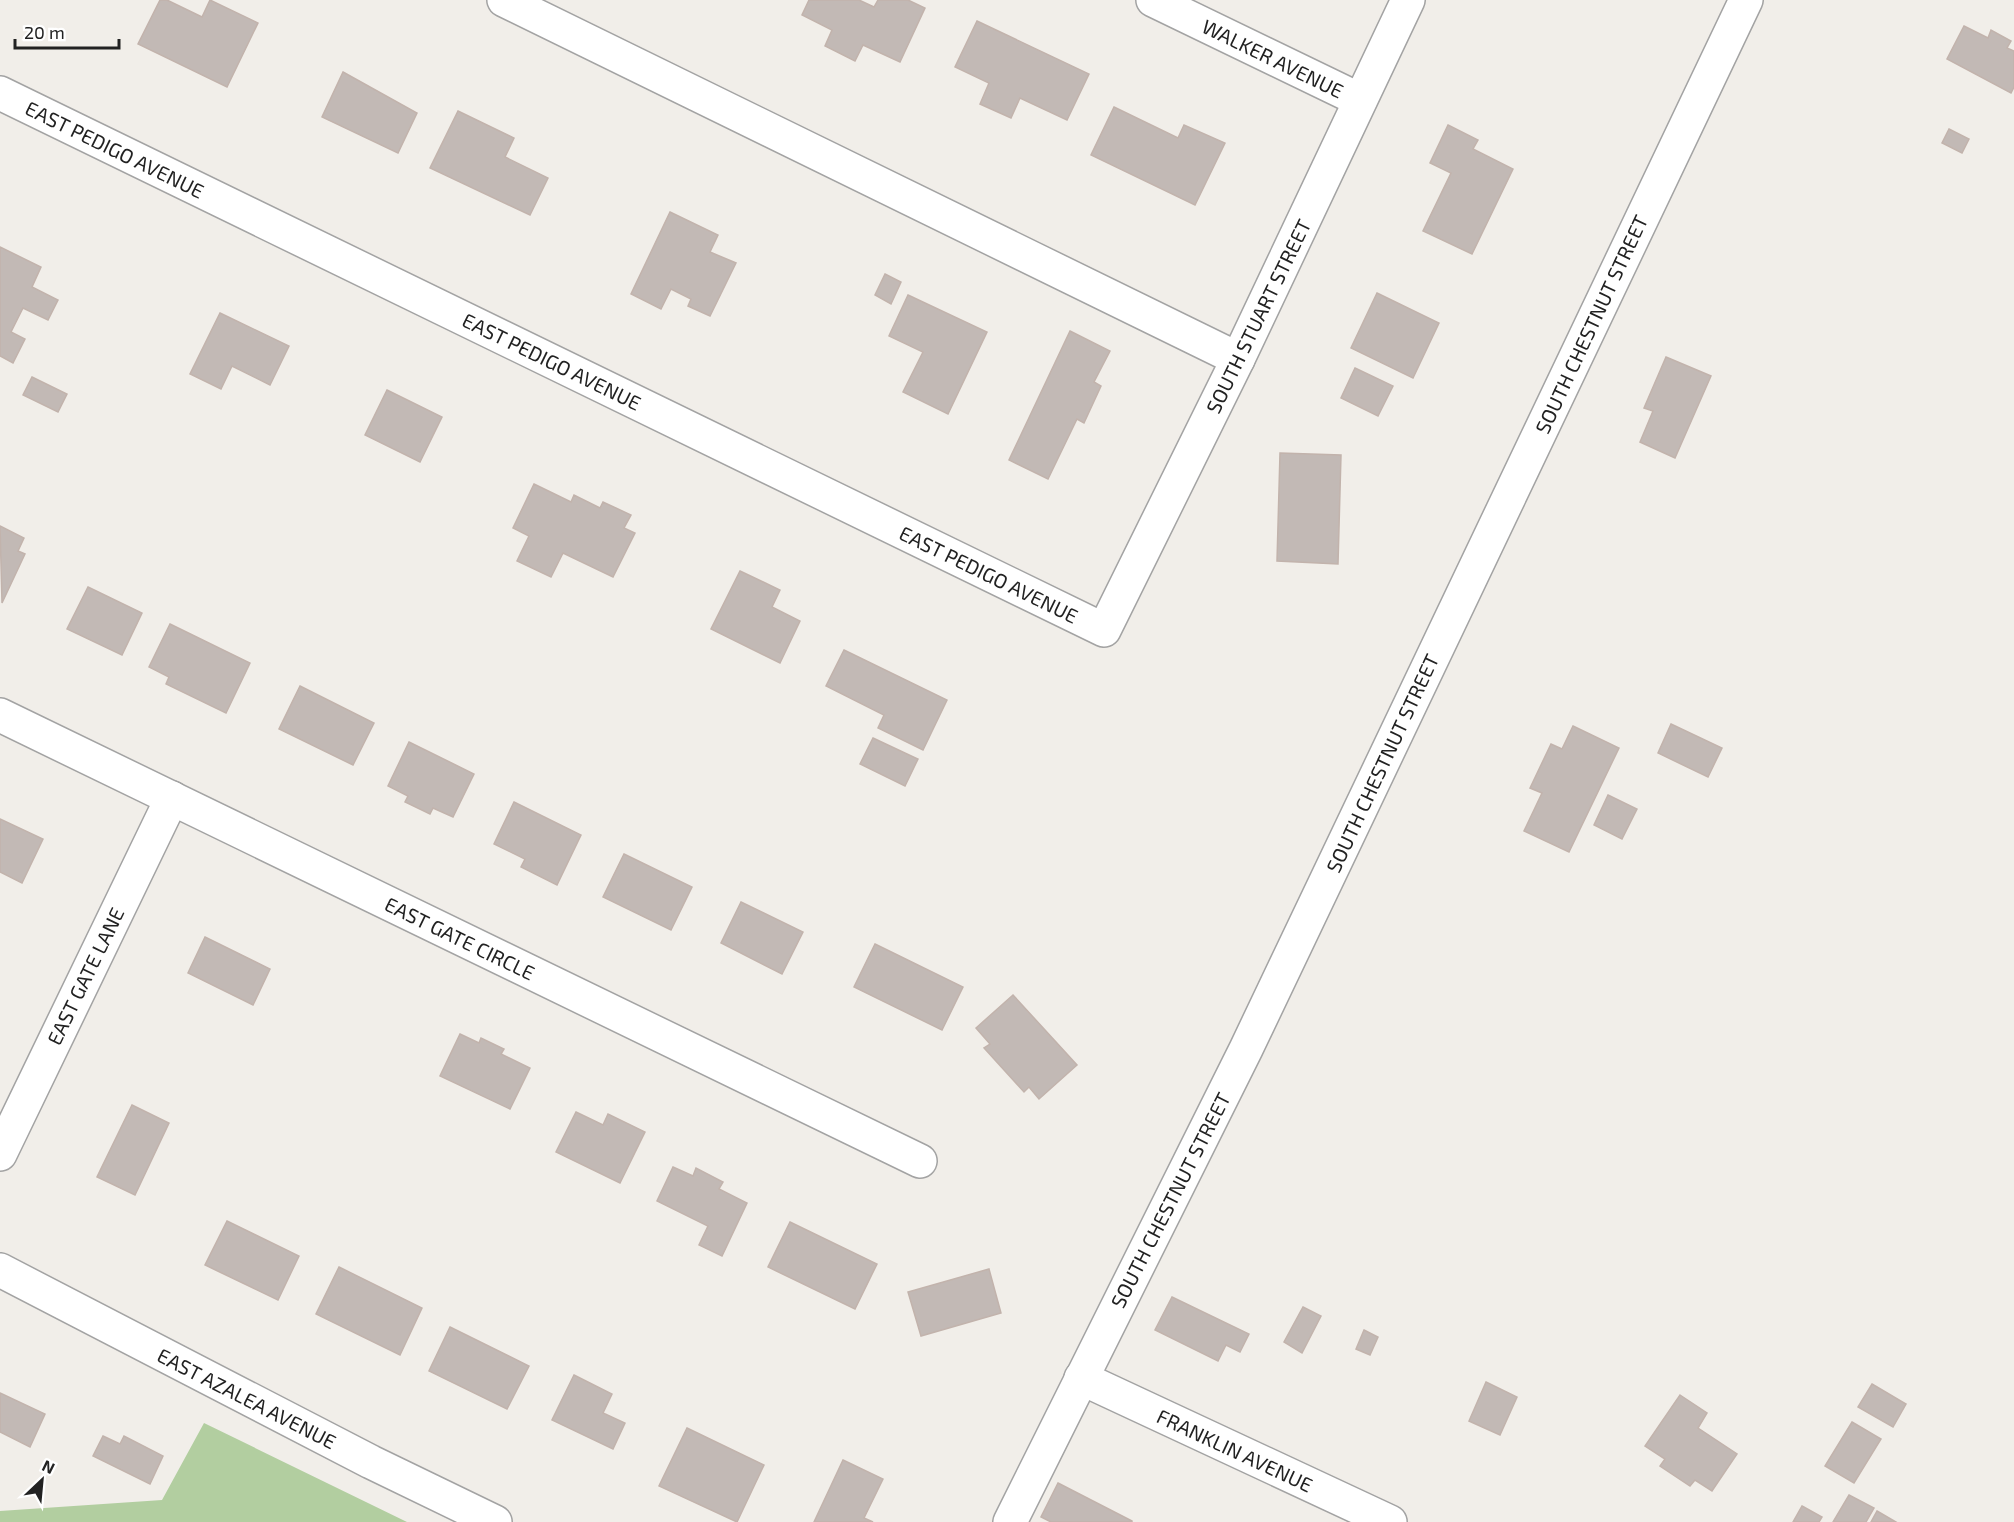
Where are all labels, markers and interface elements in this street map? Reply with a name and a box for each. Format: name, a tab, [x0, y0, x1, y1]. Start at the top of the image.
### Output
scale bar	[15, 12, 118, 50]
street label: WALKER AVENUE	[1198, 13, 1348, 103]
text: 20 m	[24, 21, 65, 43]
street label: EAST PEDIGO AVENUE	[22, 95, 208, 203]
street label: SOUTH CHESTNUT STREET	[1530, 211, 1652, 437]
street label: SOUTH STUART STREET	[1201, 215, 1316, 417]
street label: EAST PEDIGO AVENUE	[459, 307, 645, 415]
street label: EAST PEDIGO AVENUE	[896, 520, 1082, 628]
street label: SOUTH CHESTNUT STREET	[1321, 650, 1443, 876]
street label: EAST GATE CIRCLE	[381, 891, 539, 985]
street label: EAST GATE LANE	[41, 904, 129, 1048]
street label: SOUTH CHESTNUT STREET	[1105, 1088, 1235, 1312]
street label: EAST AZALEA AVENUE	[154, 1343, 340, 1453]
street label: FRANKLIN AVENUE	[1153, 1403, 1317, 1497]
north arrow	[12, 1450, 72, 1510]
text: N	[39, 1455, 58, 1477]

